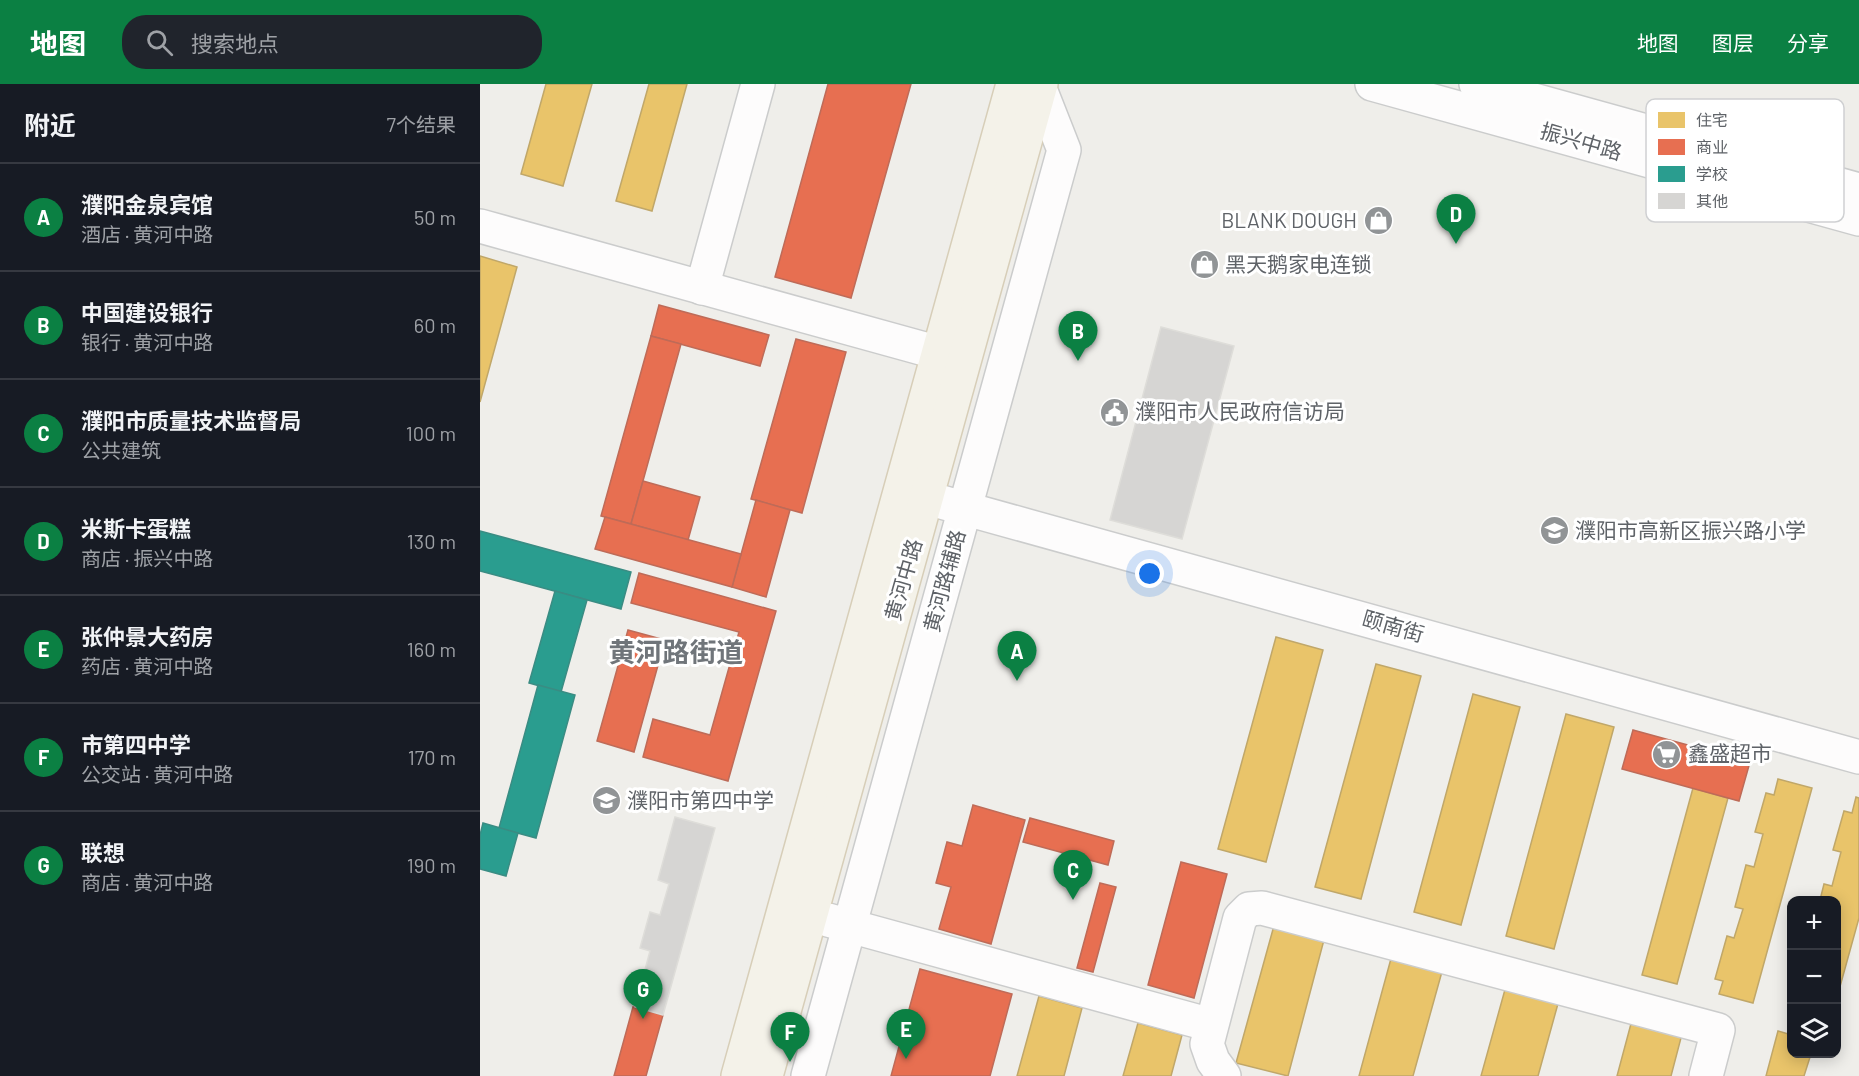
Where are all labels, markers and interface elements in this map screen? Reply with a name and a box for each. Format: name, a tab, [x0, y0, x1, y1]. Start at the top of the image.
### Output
search box	[122, 15, 542, 69]
text: 地图	[30, 26, 86, 60]
icon: search	[143, 26, 176, 59]
text: 搜索地点	[191, 30, 279, 56]
text: 地图	[1637, 30, 1679, 55]
text: 图层	[1712, 30, 1754, 55]
text: 分享	[1787, 30, 1829, 55]
legend	[1646, 99, 1844, 222]
text: 附近	[24, 109, 76, 140]
text: 住宅	[1696, 110, 1728, 129]
text: 7个结果	[387, 112, 456, 136]
street label: 振兴中路	[1538, 117, 1625, 164]
text: 商业	[1696, 137, 1728, 156]
text: 学校	[1696, 164, 1728, 183]
text: 濮阳金泉宾馆	[81, 191, 213, 217]
text: 其他	[1696, 191, 1728, 210]
pin: D	[1436, 194, 1476, 244]
text: A	[37, 205, 50, 229]
text: 50 m	[414, 205, 456, 229]
shop icon: BLANK DOUGH	[1362, 205, 1394, 237]
place label: BLANK DOUGH	[1221, 207, 1357, 232]
text: 酒店 · 黄河中路	[81, 222, 213, 246]
shop icon: 黑天鹅家电连锁	[1188, 249, 1220, 281]
place label: 黑天鹅家电连锁	[1225, 251, 1372, 276]
text: 中国建设银行	[81, 299, 213, 325]
pin: B	[1058, 312, 1098, 361]
text: B	[37, 313, 50, 337]
text: 60 m	[414, 313, 456, 337]
text: 银行 · 黄河中路	[81, 330, 213, 354]
public building icon: 濮阳市人民政府信访局	[1098, 396, 1130, 428]
place label: 濮阳市人民政府信访局	[1135, 398, 1345, 423]
text: 濮阳市质量技术监督局	[81, 407, 301, 433]
text: C	[37, 421, 50, 445]
text: 100 m	[406, 421, 456, 445]
text: 公共建筑	[81, 438, 161, 462]
text: 米斯卡蛋糕	[81, 515, 191, 541]
school or university icon: 濮阳市高新区振兴路小学	[1538, 515, 1570, 547]
place label: 濮阳市高新区振兴路小学	[1575, 517, 1806, 542]
street label: 黄河路辅路	[918, 527, 969, 635]
text: D	[37, 529, 50, 553]
text: 130 m	[407, 529, 456, 553]
street label: 黄河中路	[879, 536, 926, 623]
text: 商店 · 振兴中路	[81, 546, 213, 570]
your location	[1135, 559, 1164, 588]
street label: 颐南街	[1360, 605, 1427, 646]
text: 张仲景大药房	[81, 623, 213, 649]
pin: A	[998, 632, 1036, 681]
district label: 黄河路街道	[609, 635, 744, 667]
text: E	[38, 637, 49, 661]
text: 160 m	[407, 637, 456, 661]
text: 药店 · 黄河中路	[81, 654, 213, 678]
text: 市第四中学	[81, 731, 191, 757]
supermarket icon: 鑫盛超市	[1651, 738, 1683, 770]
place label: 鑫盛超市	[1688, 740, 1772, 765]
text: F	[38, 745, 49, 769]
text: 170 m	[408, 745, 456, 769]
text: 公交站 · 黄河中路	[81, 762, 233, 786]
school or university icon: 濮阳市第四中学	[590, 785, 622, 817]
place label: 濮阳市第四中学	[627, 787, 774, 812]
text: 联想	[81, 839, 125, 865]
pin: C	[1054, 850, 1092, 900]
text: G	[37, 853, 50, 877]
text: 190 m	[407, 853, 456, 877]
text: 商店 · 黄河中路	[81, 870, 213, 894]
map controls	[1787, 896, 1841, 1058]
button: +	[1787, 896, 1841, 950]
button: −	[1787, 950, 1841, 1004]
pin: G	[624, 970, 662, 1019]
button: layers	[1787, 1004, 1841, 1058]
pin: E	[886, 1010, 926, 1059]
pin: F	[770, 1012, 810, 1062]

